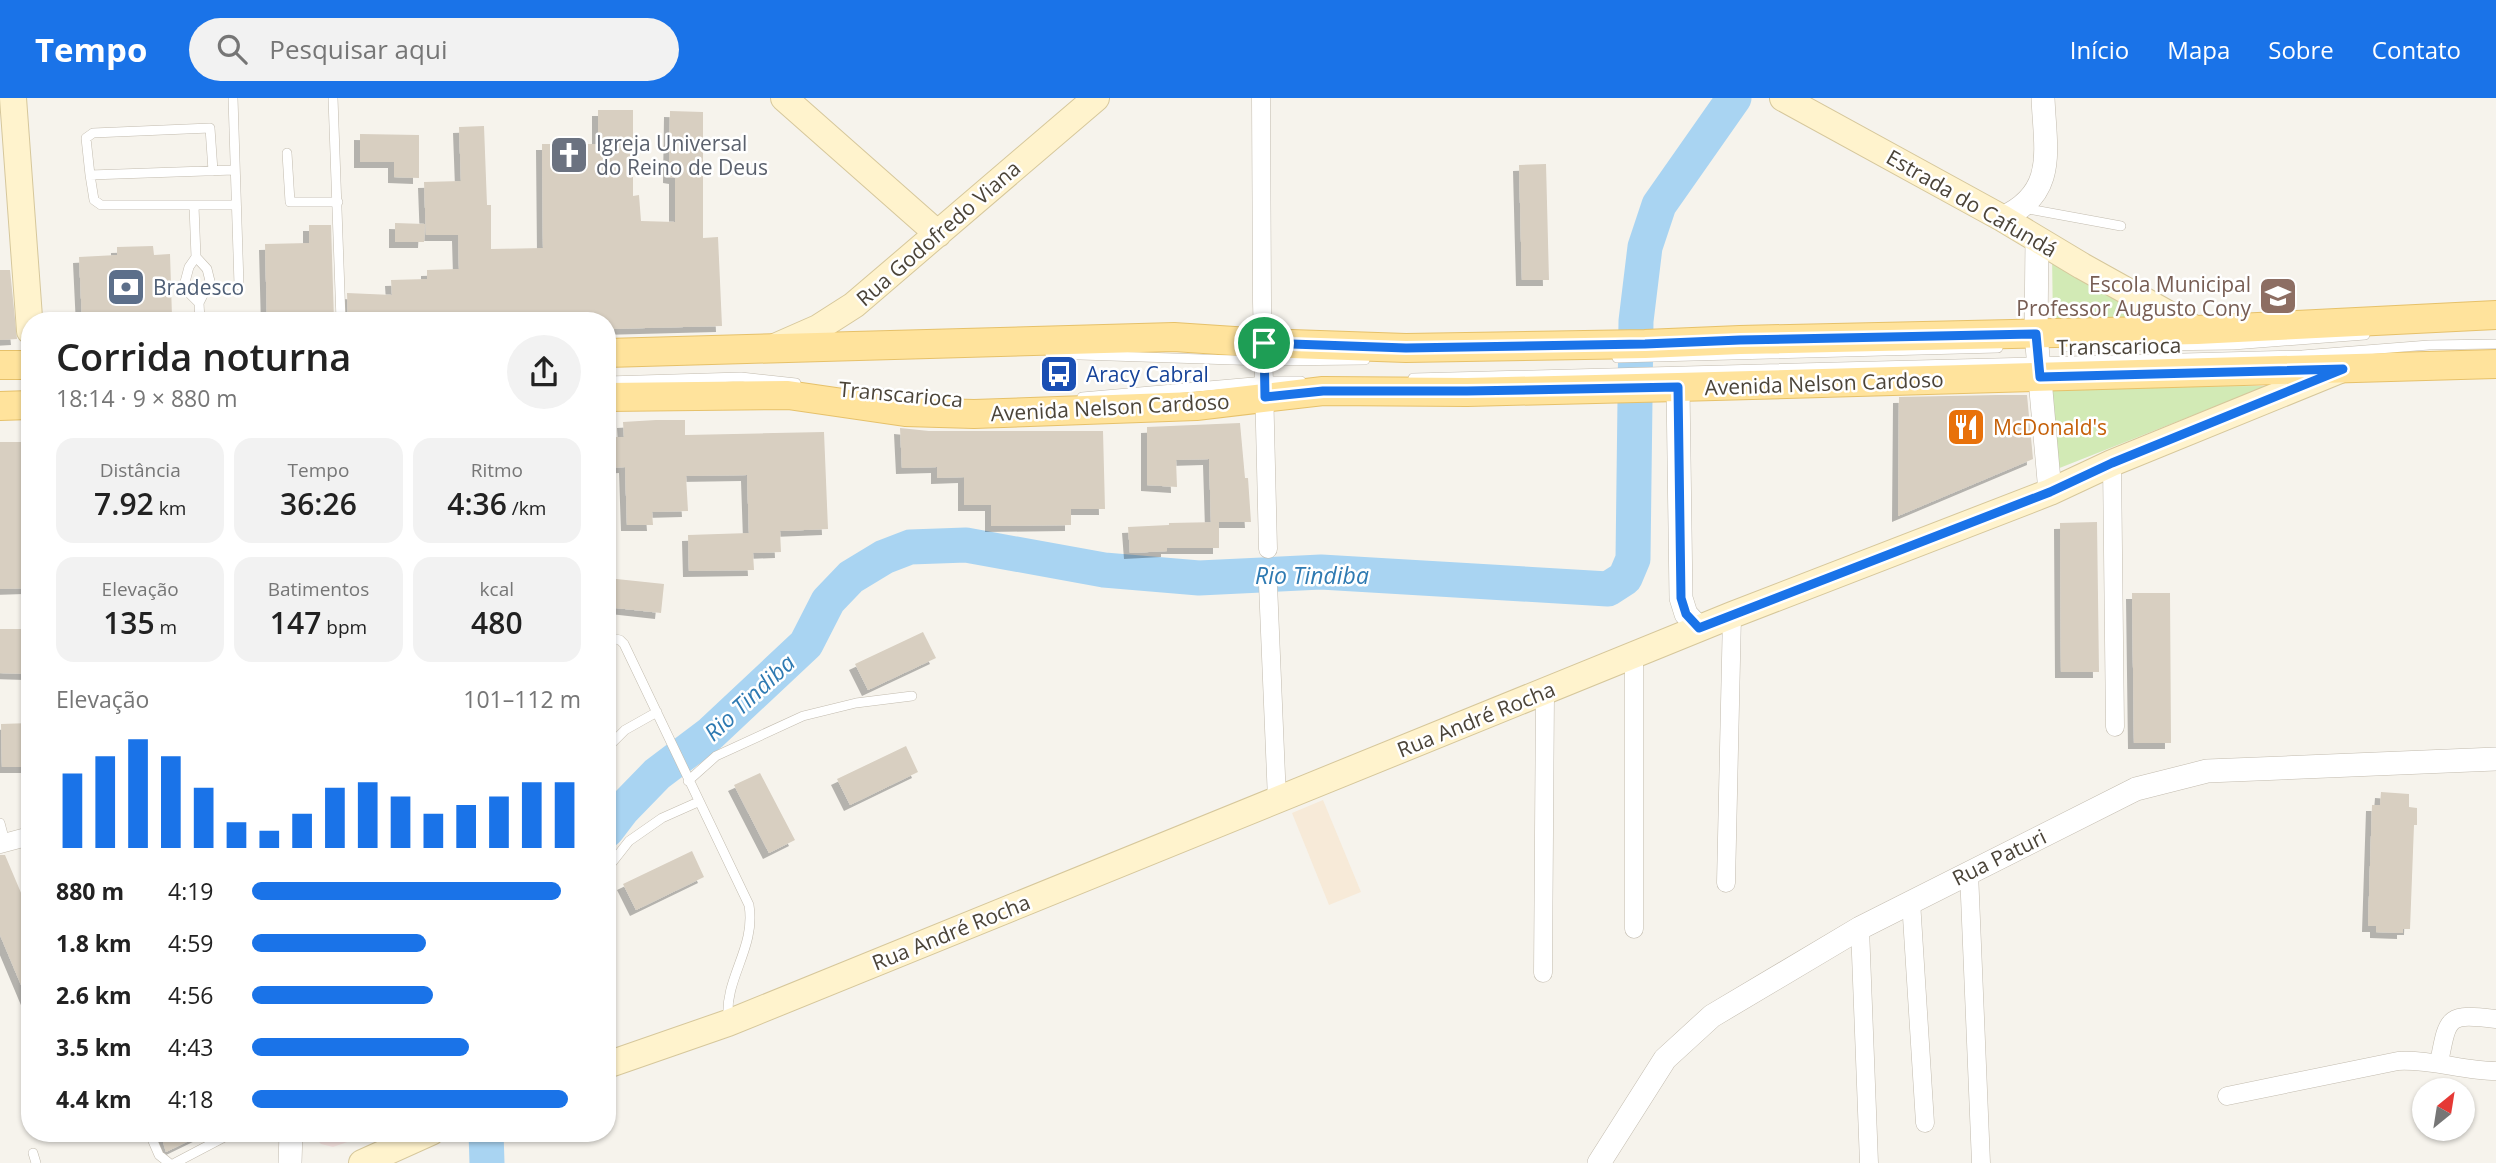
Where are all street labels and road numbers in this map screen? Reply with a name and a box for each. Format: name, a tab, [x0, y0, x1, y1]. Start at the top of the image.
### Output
street label: Estrada do Cafundá	[1882, 143, 2062, 263]
street label: Rua Godofredo Viana	[850, 154, 1026, 312]
street label: Transcarioca	[2056, 331, 2182, 361]
street label: Avenida Nelson Cardoso	[1704, 365, 1944, 401]
street label: Transcarioca	[838, 375, 964, 413]
street label: Avenida Nelson Cardoso	[990, 387, 1230, 427]
street label: Rua André Rocha	[1393, 675, 1559, 763]
street label: Rua Paturi	[1947, 822, 2051, 892]
street label: Rua André Rocha	[868, 888, 1034, 976]

